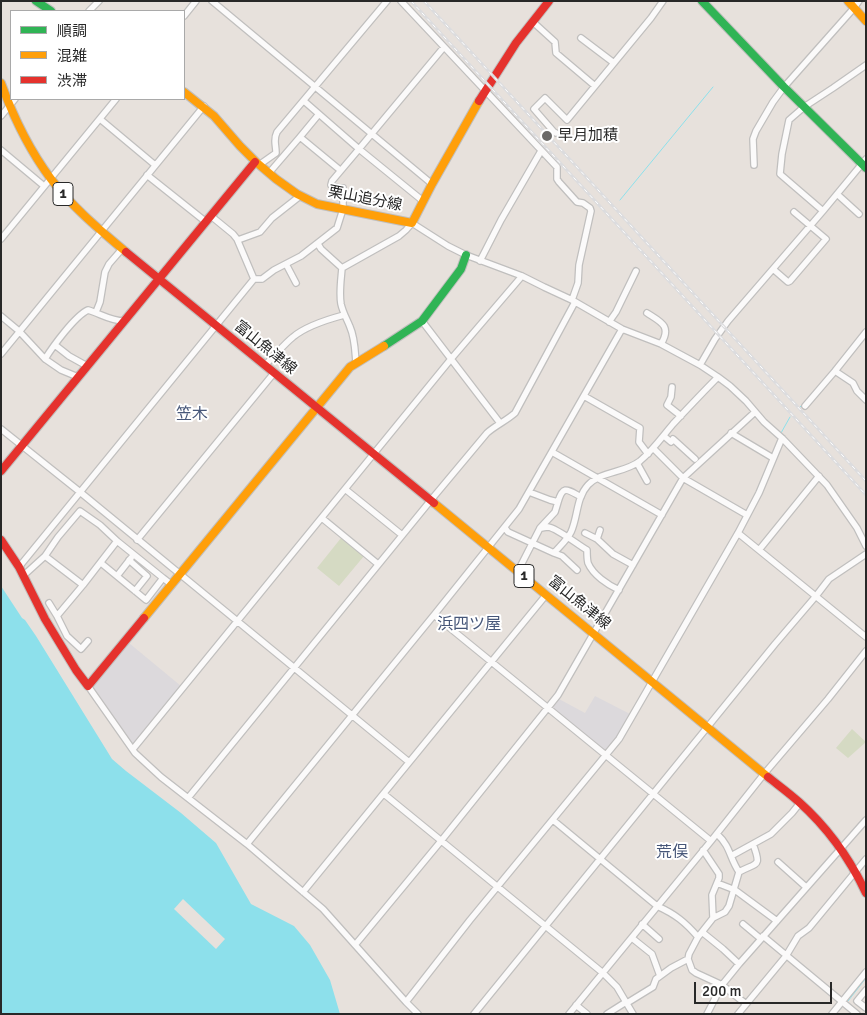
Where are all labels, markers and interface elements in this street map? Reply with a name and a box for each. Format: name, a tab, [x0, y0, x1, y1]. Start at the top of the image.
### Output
legend	[10, 10, 185, 100]
text: 順調	[57, 22, 87, 40]
text: 混雑	[57, 47, 87, 65]
text: 渋滞	[57, 72, 87, 90]
place label: 早月加積	[558, 127, 618, 145]
marker: 早月加積	[540, 129, 554, 143]
road number: 1	[53, 182, 73, 205]
street label: 栗山追分線	[326, 183, 404, 215]
street label: 富山魚津線	[230, 317, 300, 379]
district label: 笠木	[176, 405, 208, 425]
road number: 1	[514, 564, 534, 588]
street label: 富山魚津線	[544, 572, 614, 634]
district label: 浜四ツ屋	[437, 615, 501, 635]
district label: 荒俣	[656, 843, 688, 863]
scale bar	[697, 972, 834, 1004]
text: 200 m	[702, 982, 742, 1000]

